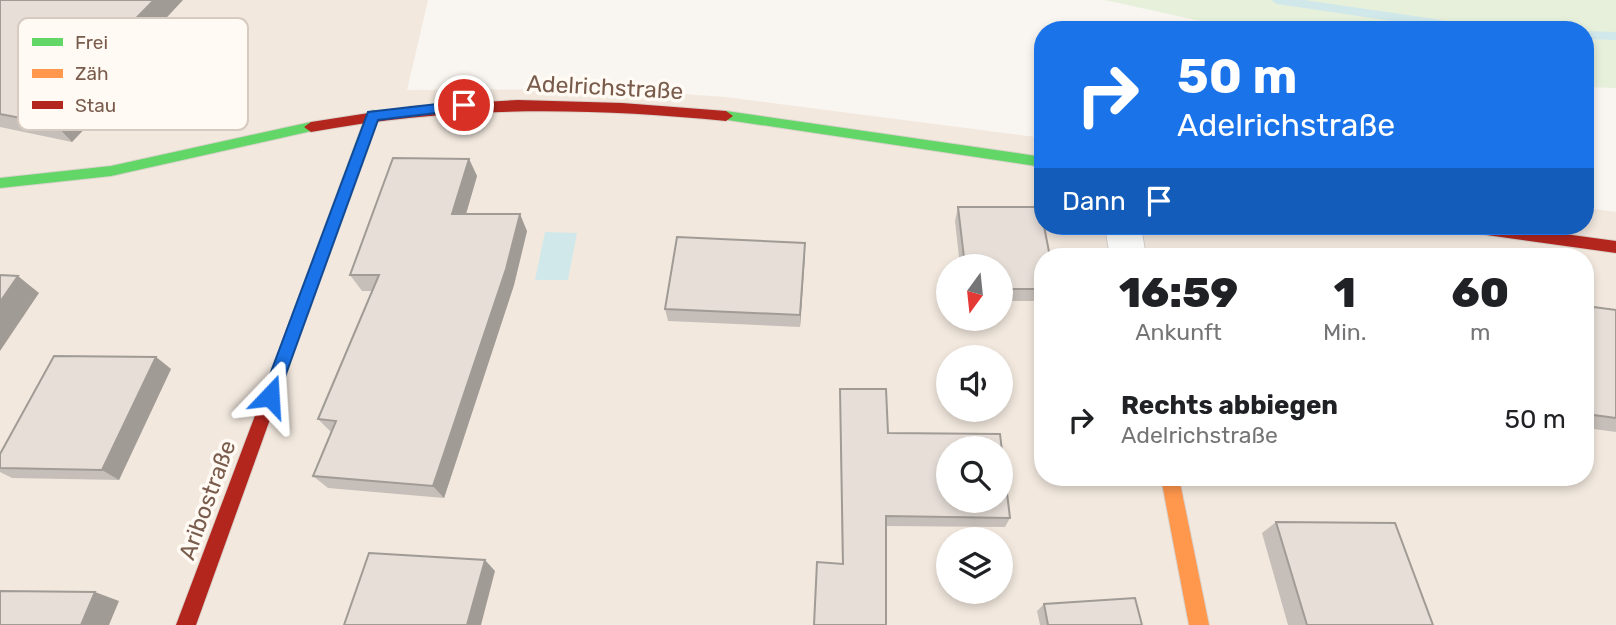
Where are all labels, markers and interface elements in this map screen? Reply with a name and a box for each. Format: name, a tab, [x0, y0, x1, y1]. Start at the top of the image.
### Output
legend	[18, 18, 248, 130]
text: Frei	[75, 31, 108, 54]
text: 50 m	[1177, 47, 1297, 105]
icon: right	[1062, 49, 1153, 140]
text: Zäh	[75, 62, 108, 85]
street label: Adelrichstraße	[526, 69, 684, 105]
pin	[434, 75, 494, 135]
icon: arrive	[445, 86, 483, 124]
text: Stau	[75, 94, 116, 117]
text: Adelrichstraße	[1177, 106, 1395, 144]
icon: arrive	[1140, 182, 1178, 220]
text: Dann	[1062, 186, 1126, 217]
north arrow	[936, 254, 1013, 331]
map controls	[936, 254, 1013, 604]
text: 16:59	[1119, 268, 1238, 318]
text: 1	[1334, 268, 1356, 318]
text: 60	[1452, 268, 1509, 318]
text: Ankunft	[1135, 318, 1222, 346]
text: Min.	[1323, 318, 1367, 346]
text: m	[1470, 318, 1491, 346]
button: sound	[936, 345, 1013, 422]
position arrow	[233, 359, 307, 433]
text: Rechts abbiegen	[1121, 390, 1338, 421]
icon: right	[1062, 401, 1100, 439]
text: 50 m	[1505, 404, 1566, 435]
text: Adelrichstraße	[1121, 421, 1278, 449]
street label: Aribostraße	[172, 436, 242, 564]
button: search	[936, 436, 1013, 513]
button: layers	[936, 527, 1013, 604]

